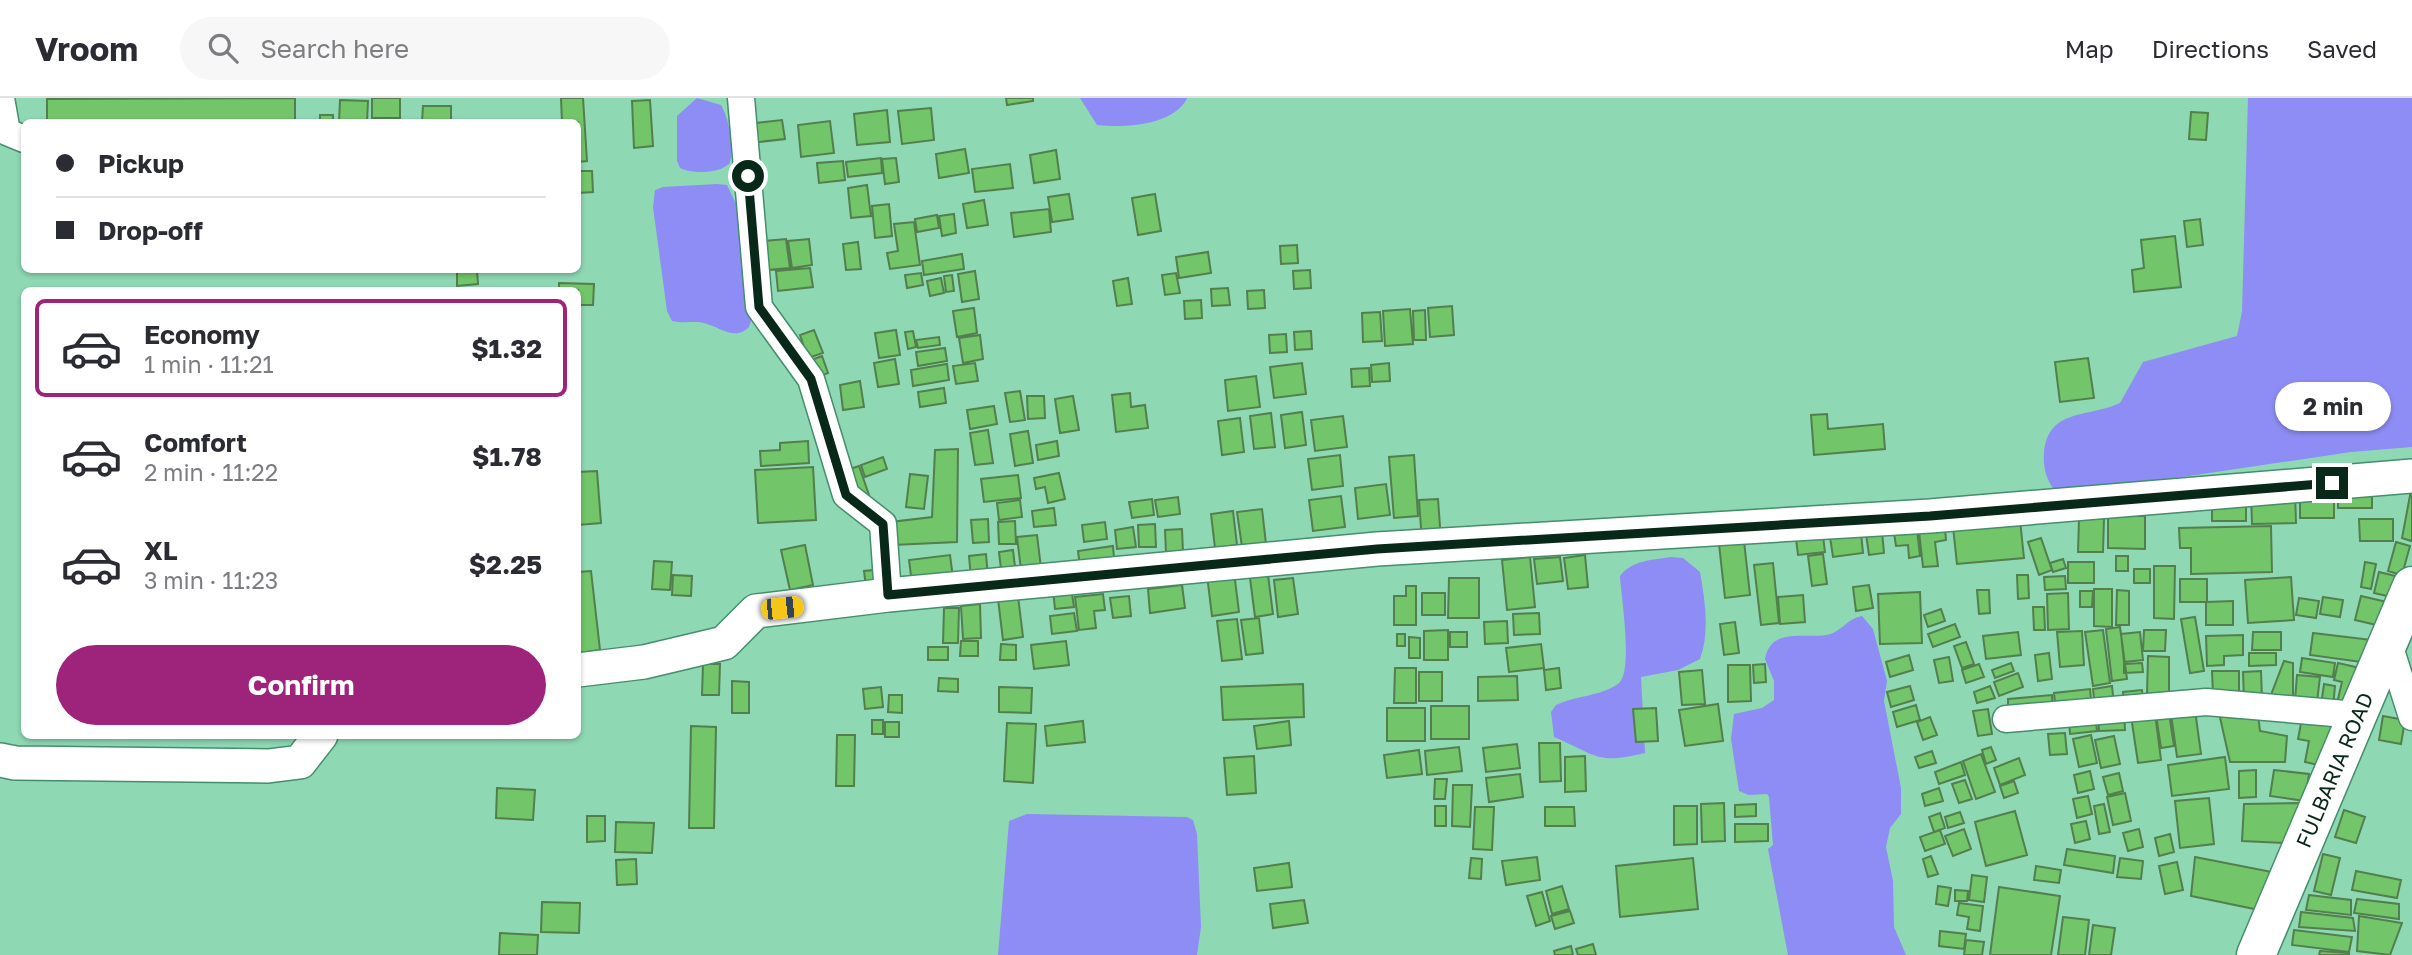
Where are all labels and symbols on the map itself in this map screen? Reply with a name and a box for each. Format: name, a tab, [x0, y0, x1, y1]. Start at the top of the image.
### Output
route start	[732, 160, 764, 192]
callout: 2 min	[2274, 382, 2390, 430]
route end	[2316, 467, 2348, 499]
car	[761, 595, 804, 621]
street label: FULBARIA ROAD	[2290, 688, 2379, 851]

